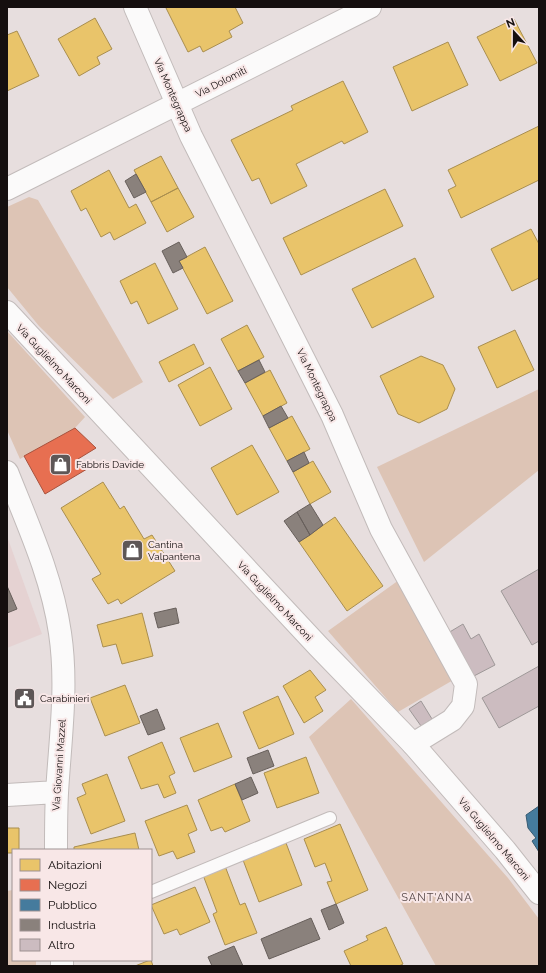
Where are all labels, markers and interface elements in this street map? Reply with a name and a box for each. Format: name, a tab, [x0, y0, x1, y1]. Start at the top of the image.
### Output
north arrow	[494, 12, 534, 52]
text: N	[504, 16, 517, 31]
street label: Via Montegrappa	[152, 56, 194, 134]
street label: Via Dolomiti	[194, 64, 248, 100]
street label: Via Guglielmo Marconi	[14, 322, 94, 406]
street label: Via Montegrappa	[295, 347, 339, 423]
shop icon: Fabbris Davide	[48, 451, 74, 477]
place label: Fabbris Davide	[76, 459, 144, 470]
shop icon: Cantina Valpantena	[120, 537, 146, 563]
place label: Cantina Valpantena	[148, 539, 200, 562]
street label: Via Guglielmo Marconi	[235, 559, 315, 643]
public building icon: Carabinieri	[11, 685, 37, 711]
place label: Carabinieri	[40, 693, 89, 704]
street label: Via Giovanni Mazzel	[50, 719, 68, 811]
street label: Via Guglielmo Marconi	[456, 795, 532, 883]
legend	[12, 849, 152, 961]
text: Abitazioni	[48, 858, 102, 872]
text: Negozi	[48, 878, 87, 892]
district label: SANT'ANNA	[401, 891, 473, 904]
text: Pubblico	[48, 898, 97, 912]
text: Industria	[48, 918, 96, 932]
text: Altro	[48, 938, 75, 952]

